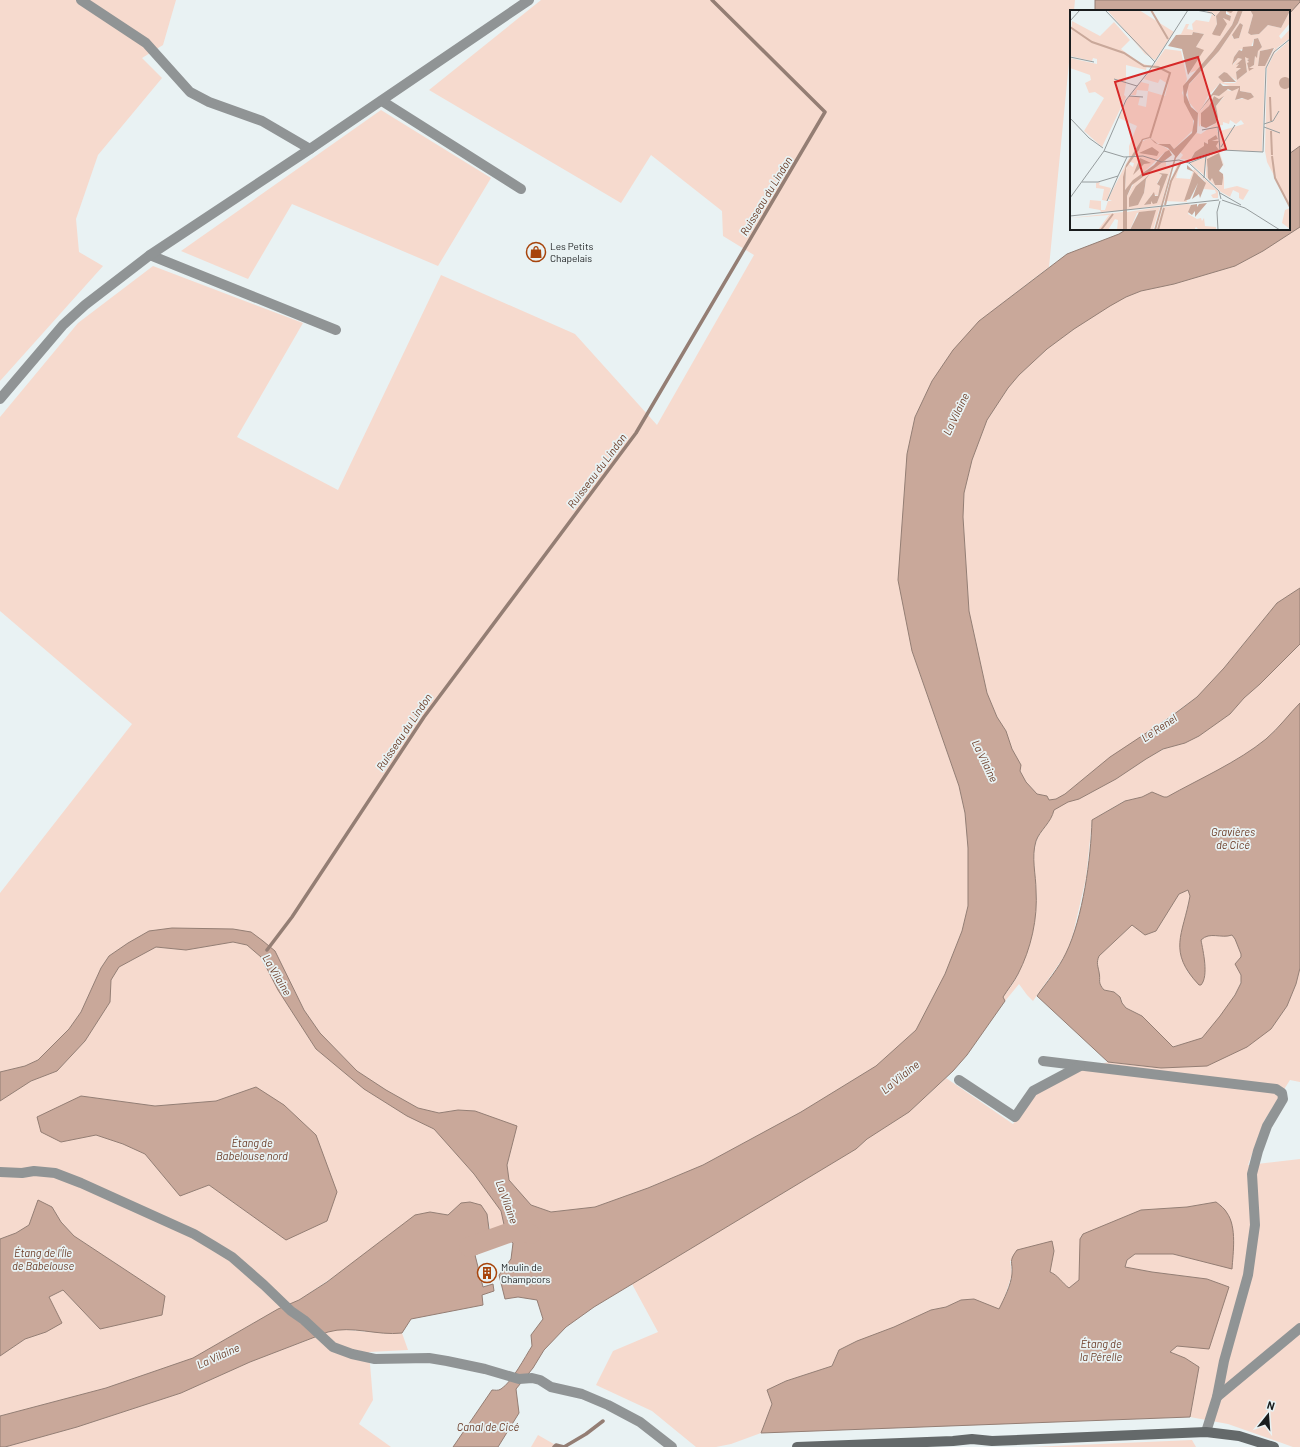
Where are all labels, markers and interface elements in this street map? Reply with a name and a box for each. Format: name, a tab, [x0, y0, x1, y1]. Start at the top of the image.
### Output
inset map	[1070, 10, 1290, 230]
water label: Ruisseau du Lindon	[737, 154, 794, 238]
place label: Les Petits Chapelais	[550, 240, 594, 264]
shop icon: Les Petits Chapelais	[525, 241, 547, 263]
water label: La Vilaine	[940, 390, 971, 437]
water label: Ruisseau du Lindon	[564, 431, 629, 511]
water label: Ruisseau du Lindon	[373, 691, 434, 773]
water label: Le Renel	[1139, 711, 1179, 744]
water label: La Vilaine	[970, 738, 1001, 784]
water label: Gravières de Cicé	[1211, 825, 1255, 851]
water label: La Vilaine	[260, 952, 295, 998]
water label: La Vilaine	[878, 1057, 922, 1096]
water label: Étang de Babelouse nord	[216, 1136, 288, 1162]
water label: La Vilaine	[494, 1178, 521, 1226]
water label: Étang de l'Île de Babelouse	[12, 1246, 74, 1272]
place label: Moulin de Champcors	[501, 1261, 551, 1285]
building icon: Moulin de Champcors	[476, 1262, 498, 1284]
water label: Étang de la Pérelle	[1080, 1337, 1122, 1363]
water label: La Vilaine	[194, 1340, 241, 1371]
north arrow	[1248, 1395, 1288, 1435]
text: N	[1266, 1398, 1276, 1412]
water label: Canal de Cicé	[457, 1420, 520, 1433]

